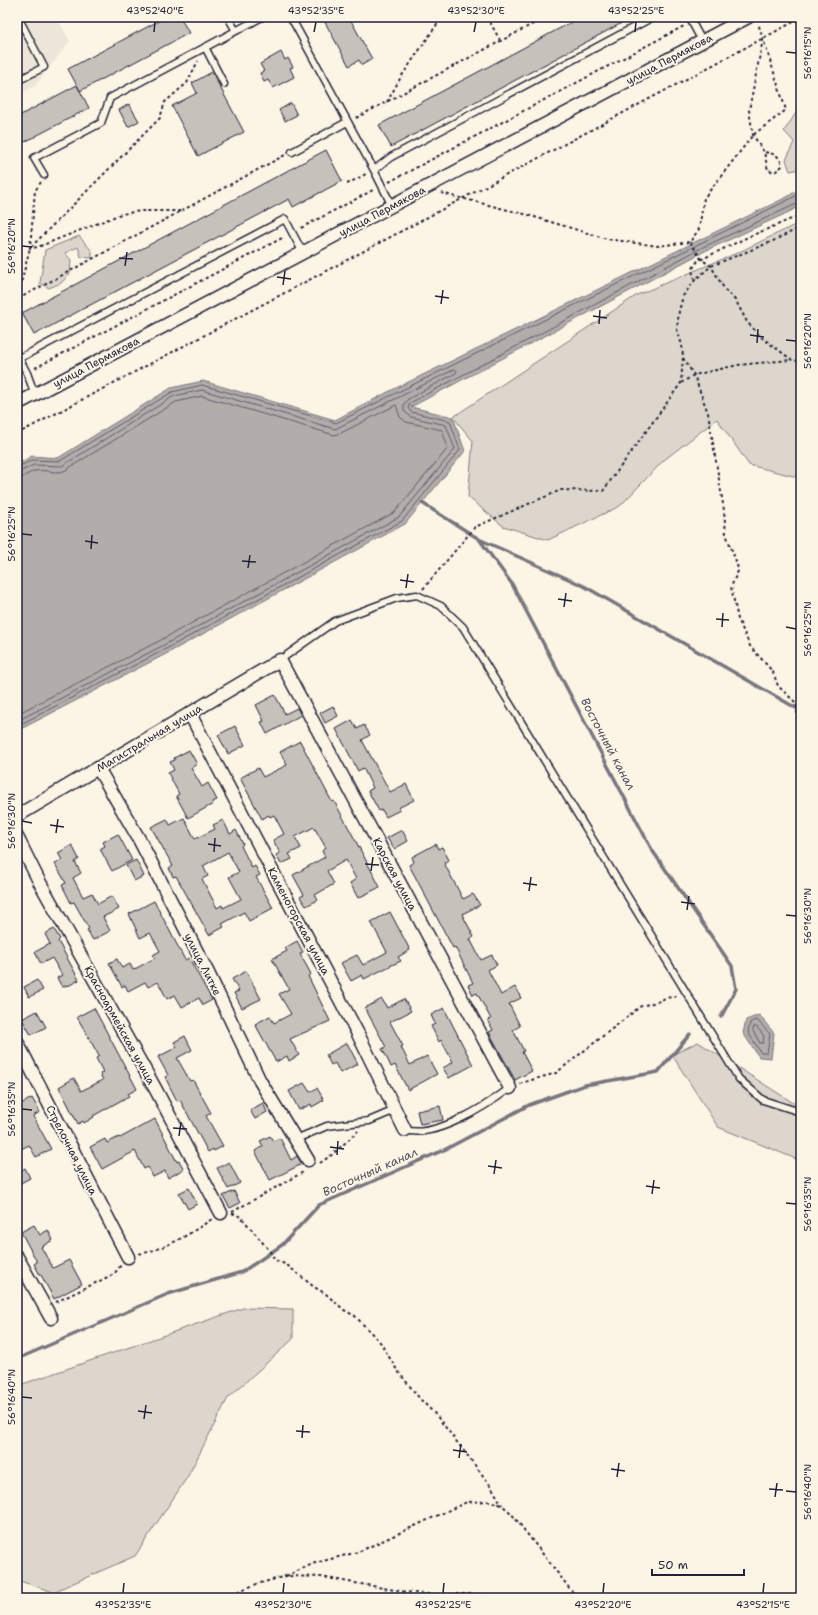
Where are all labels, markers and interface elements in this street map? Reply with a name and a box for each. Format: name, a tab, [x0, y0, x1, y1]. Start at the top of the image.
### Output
text: 43°52'40"E	[126, 4, 184, 17]
text: 43°52'35"E	[288, 4, 344, 17]
text: 43°52'30"E	[447, 4, 505, 17]
text: 43°52'25"E	[608, 4, 664, 17]
text: 56°16'15"N	[801, 27, 814, 79]
street label: улица Пермякова	[623, 30, 715, 89]
street label: улица Пермякова	[336, 182, 428, 241]
text: 56°16'20"N	[5, 218, 18, 274]
text: 56°16'20"N	[801, 313, 814, 369]
street label: улица Пермякова	[50, 333, 142, 392]
text: 56°16'25"N	[5, 506, 18, 562]
text: 56°16'25"N	[801, 601, 814, 657]
water label: Восточный канал	[577, 695, 639, 793]
street label: Магистральная улица	[93, 701, 205, 776]
text: 56°16'30"N	[5, 793, 18, 849]
street label: Карская улица	[369, 835, 420, 914]
street label: Каменогорская улица	[264, 865, 333, 978]
text: 56°16'30"N	[801, 888, 814, 944]
street label: улица Литке	[180, 930, 225, 998]
street label: Красноармейская улица	[81, 963, 159, 1087]
text: 56°16'35"N	[5, 1082, 18, 1137]
street label: Стрелочная улица	[42, 1103, 101, 1198]
water label: Восточный канал	[320, 1144, 420, 1200]
text: 56°16'35"N	[801, 1177, 814, 1232]
text: 56°16'40"N	[5, 1369, 18, 1425]
text: 56°16'40"N	[801, 1464, 814, 1520]
scale bar	[652, 1551, 744, 1577]
text: 50 m	[658, 1557, 688, 1573]
text: 43°52'35"E	[95, 1598, 151, 1611]
text: 43°52'30"E	[254, 1598, 312, 1611]
text: 43°52'25"E	[415, 1598, 471, 1611]
text: 43°52'20"E	[574, 1598, 632, 1611]
text: 43°52'15"E	[736, 1598, 790, 1611]

